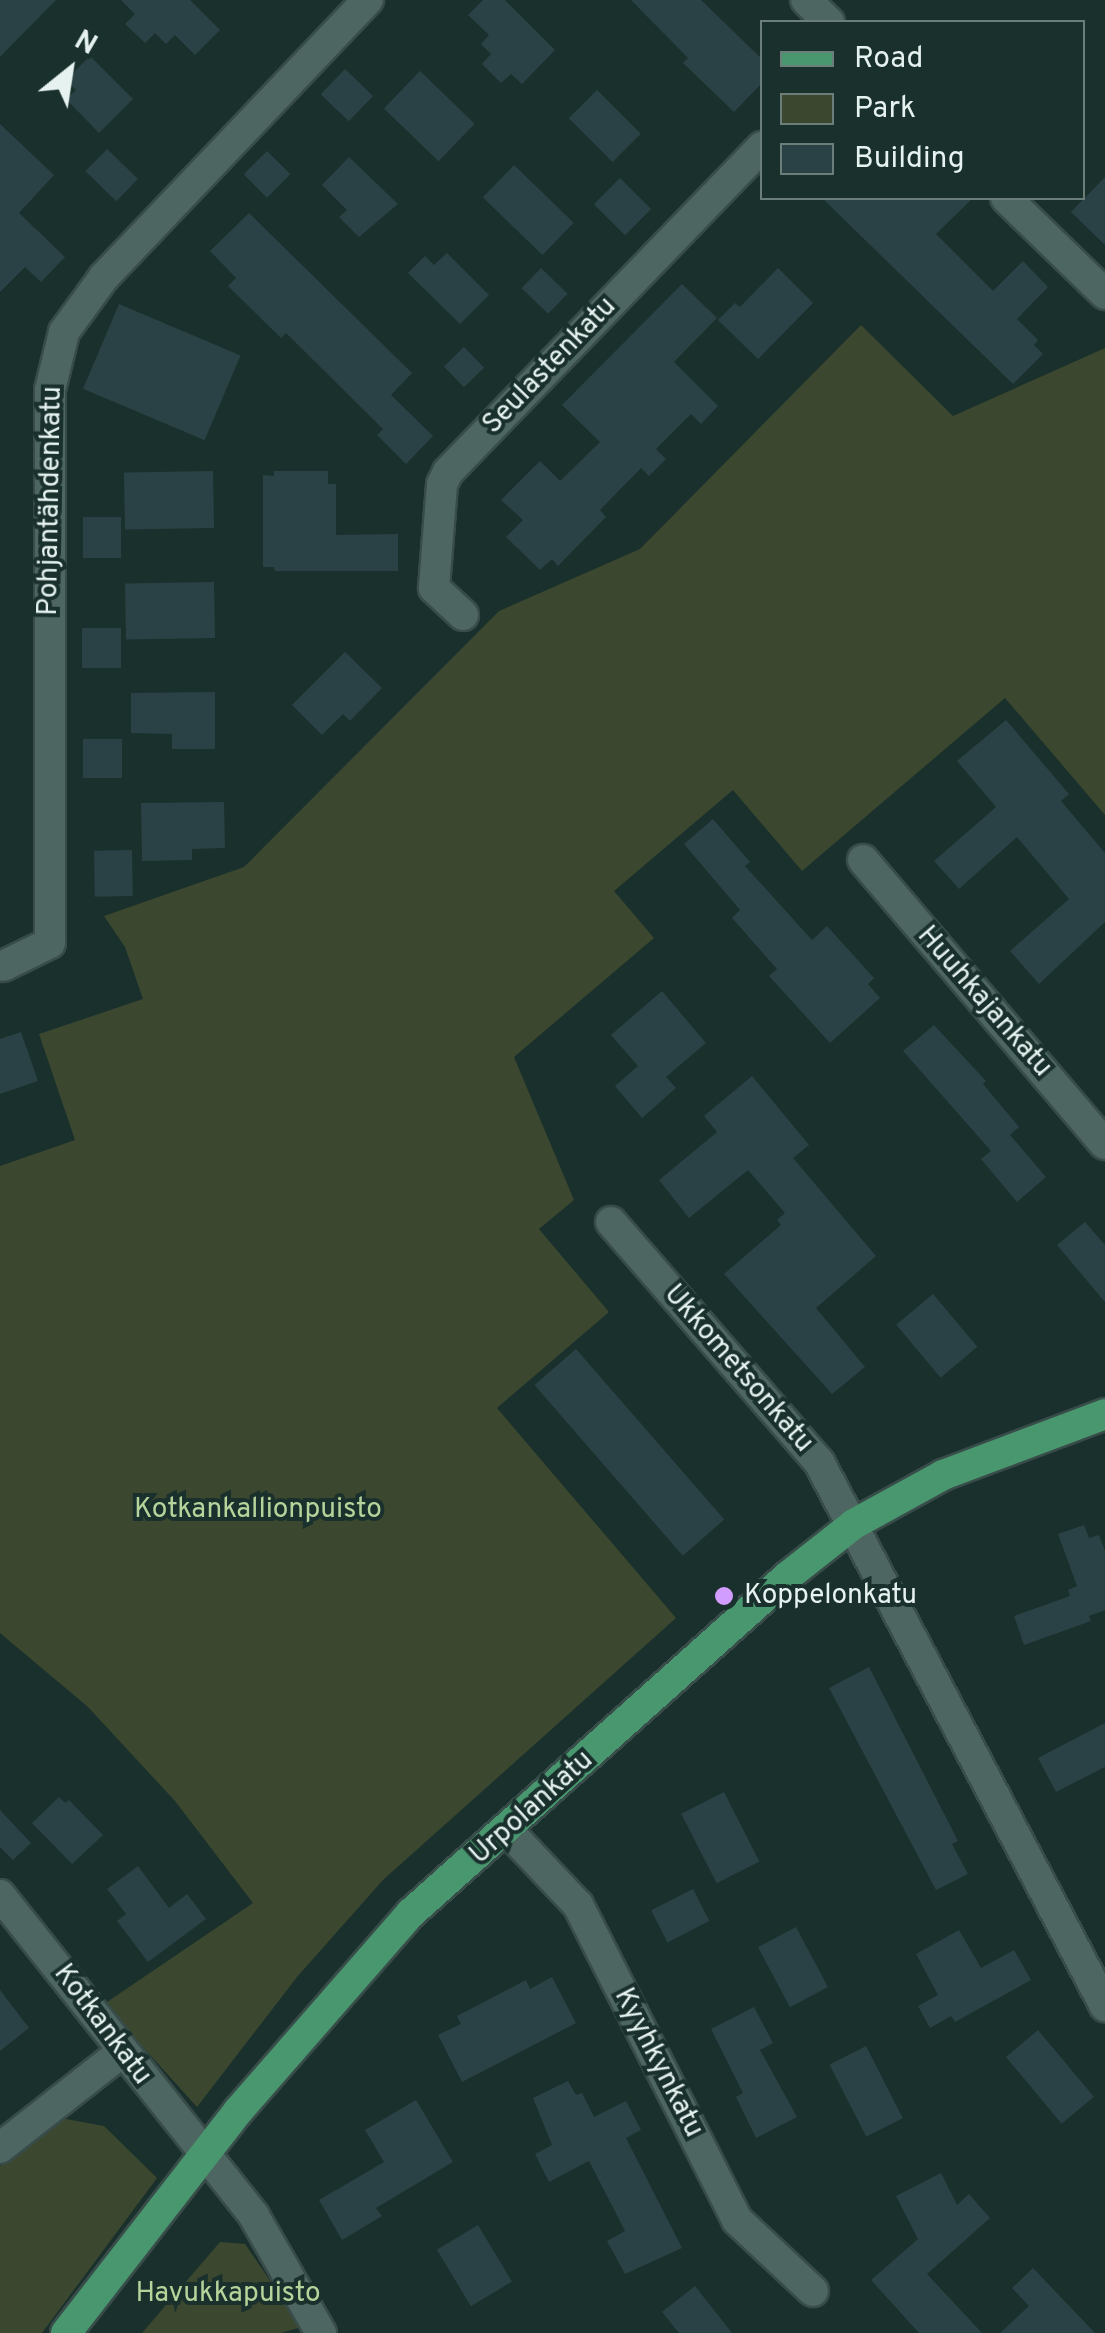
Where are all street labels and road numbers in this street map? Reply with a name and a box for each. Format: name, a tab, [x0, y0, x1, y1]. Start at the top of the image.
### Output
street label: Seulastenkatu	[476, 290, 624, 442]
street label: Pohjantähdenkatu	[32, 386, 70, 616]
street label: Huuhkajankatu	[909, 920, 1059, 1084]
street label: Ukkometsonkatu	[656, 1278, 820, 1460]
street label: Urpolankatu	[463, 1744, 601, 1872]
street label: Kotkankatu	[46, 1958, 158, 2092]
street label: Kyyhkynkatu	[606, 1983, 710, 2143]

